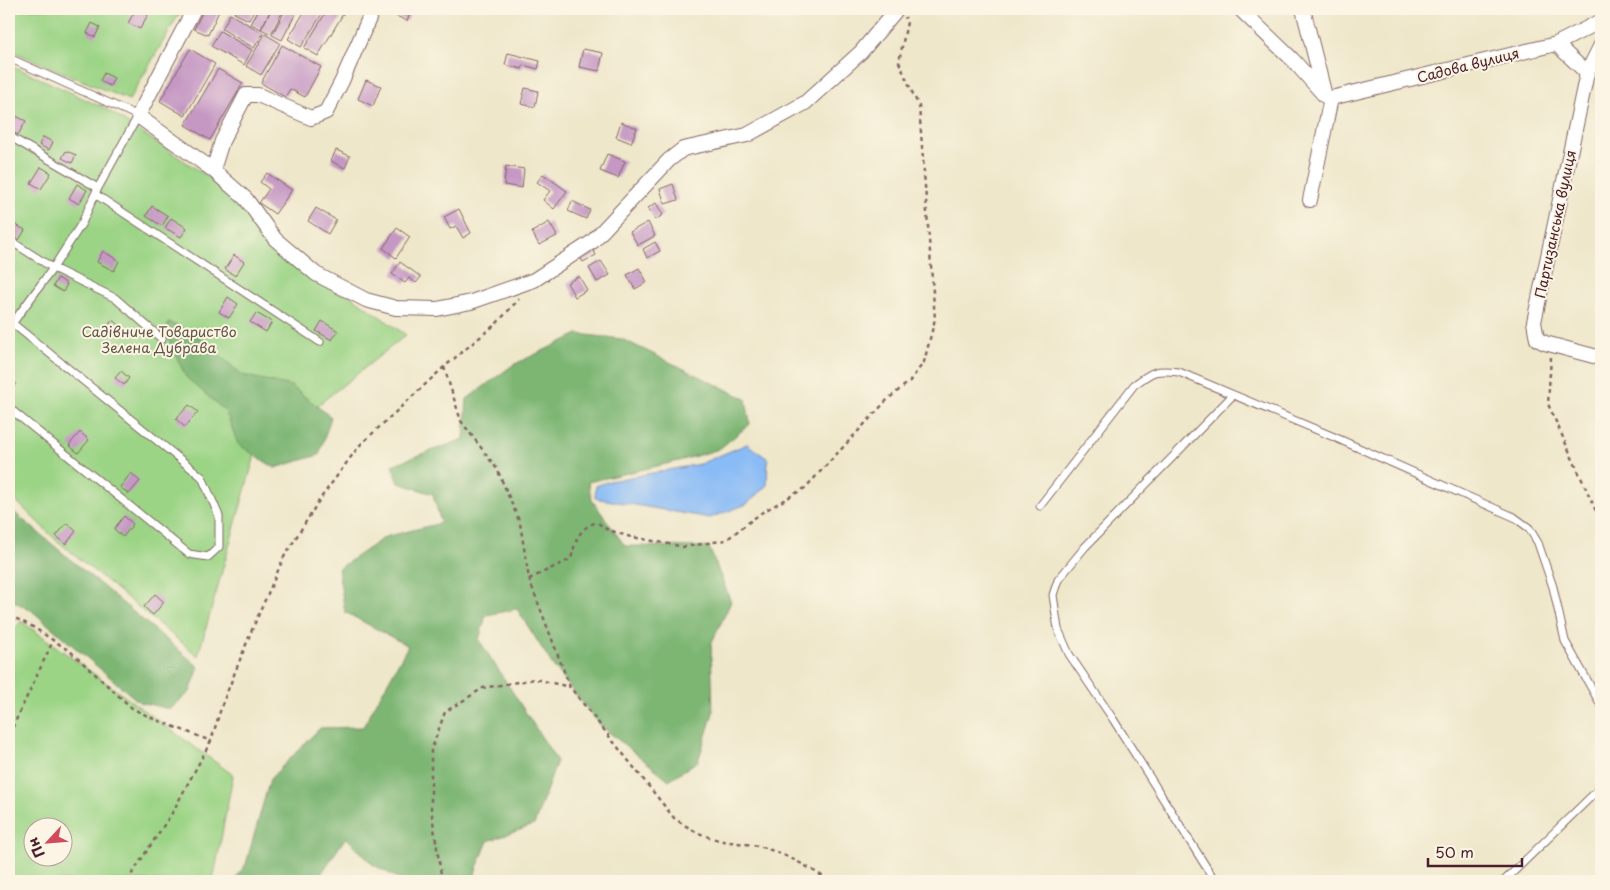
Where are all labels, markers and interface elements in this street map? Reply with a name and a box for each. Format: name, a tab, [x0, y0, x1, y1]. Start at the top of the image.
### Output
street label: Садова вулиця	[1415, 42, 1521, 88]
street label: Партизанська вулиця	[1529, 148, 1581, 300]
park label: Садівниче Товариство Зелена Дубрава	[81, 321, 237, 358]
north arrow	[22, 818, 72, 868]
text: Пн	[22, 834, 50, 862]
scale bar	[1428, 835, 1521, 867]
text: 50 m	[1435, 840, 1474, 863]

